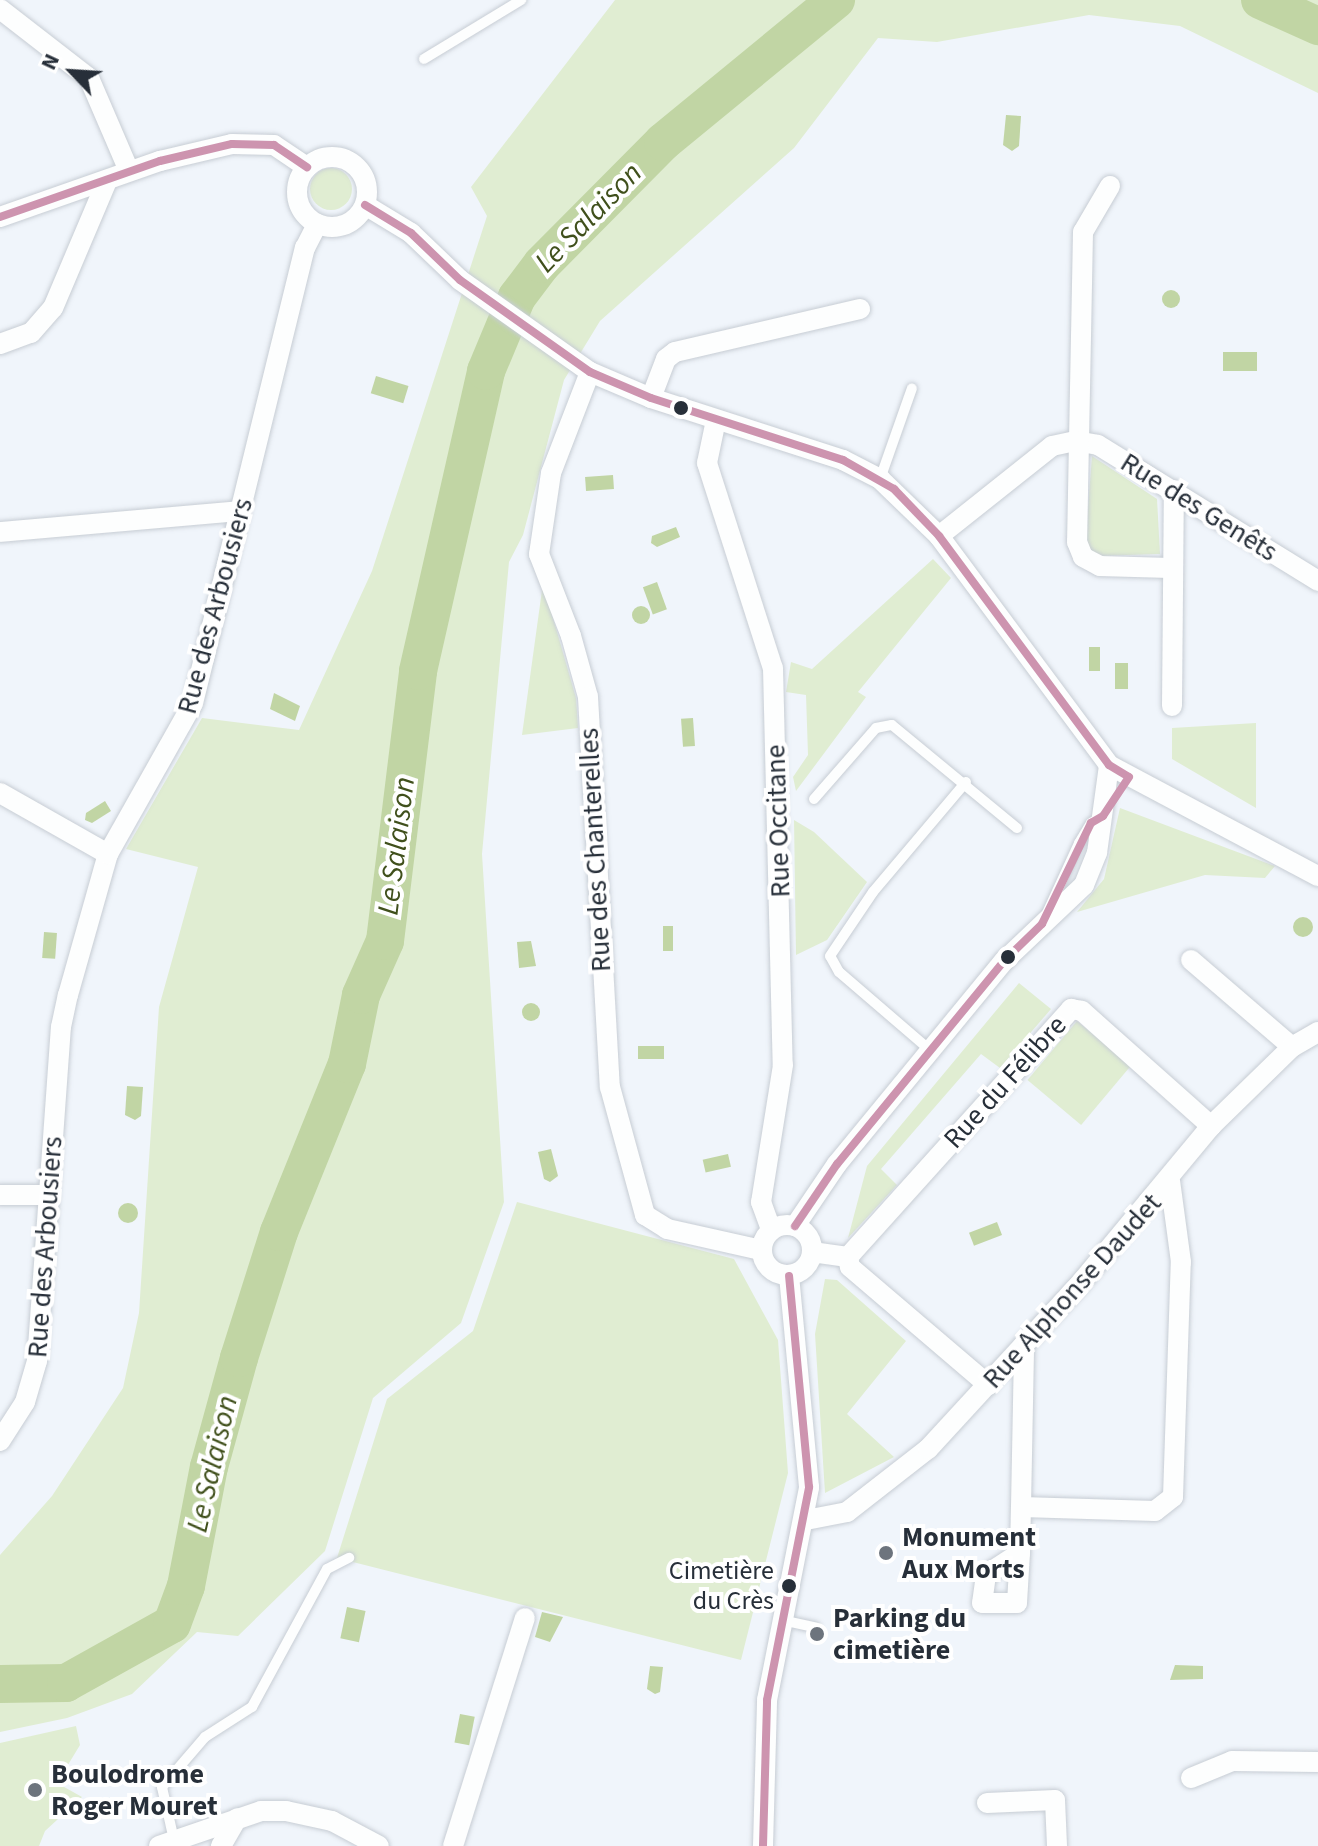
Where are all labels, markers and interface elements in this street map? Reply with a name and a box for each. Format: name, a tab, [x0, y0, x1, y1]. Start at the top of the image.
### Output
north arrow	[32, 32, 112, 112]
text: N	[33, 48, 68, 75]
water label: Le Salaison	[528, 156, 650, 280]
unlabelled marker	[673, 400, 689, 416]
street label: Rue des Genêts	[1114, 445, 1284, 569]
street label: Rue des Arbousiers	[170, 494, 260, 718]
street label: Rue des Chanterelles	[572, 727, 618, 973]
street label: Rue Occitane	[759, 744, 797, 898]
water label: Le Salaison	[371, 775, 423, 917]
unlabelled marker	[1000, 949, 1016, 965]
street label: Rue du Félibre	[937, 1009, 1073, 1155]
street label: Rue des Arbousiers	[20, 1135, 70, 1359]
street label: Rue Alphonse Daudet	[976, 1187, 1168, 1395]
water label: Le Salaison	[180, 1392, 246, 1536]
place label: Monument Aux Morts	[902, 1520, 1036, 1586]
marker: Monument Aux Morts	[877, 1544, 895, 1562]
place label: Cimetière du Crès	[669, 1555, 774, 1616]
marker: Cimetière du Crès	[781, 1578, 797, 1594]
place label: Parking du cimetière	[833, 1601, 966, 1667]
marker: Parking du cimetière	[808, 1625, 826, 1643]
place label: Boulodrome Roger Mouret	[51, 1757, 218, 1823]
marker: Boulodrome Roger Mouret	[26, 1781, 44, 1799]

